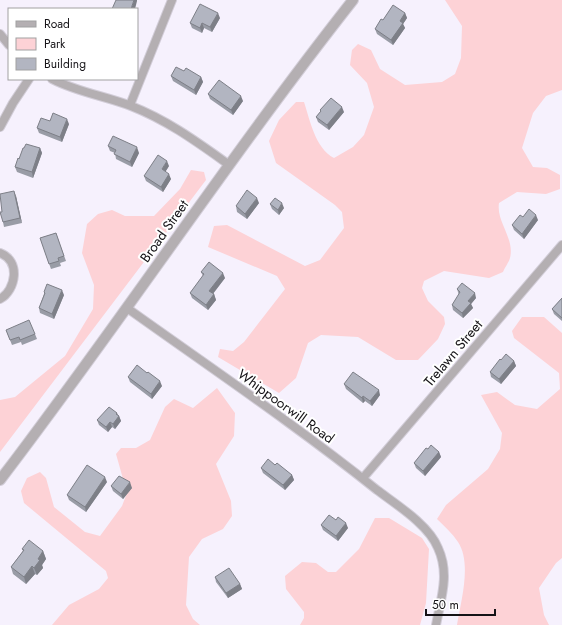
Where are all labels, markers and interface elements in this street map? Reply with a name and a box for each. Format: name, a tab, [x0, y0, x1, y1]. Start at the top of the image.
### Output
legend	[8, 8, 138, 80]
text: Road	[44, 15, 70, 33]
text: Park	[44, 35, 66, 53]
text: Building	[44, 55, 86, 73]
street label: Broad Street	[135, 195, 193, 266]
street label: Trelawn Street	[419, 315, 487, 391]
street label: Whippoorwill Road	[233, 364, 339, 448]
scale bar	[426, 591, 495, 617]
text: 50 m	[432, 596, 459, 614]

